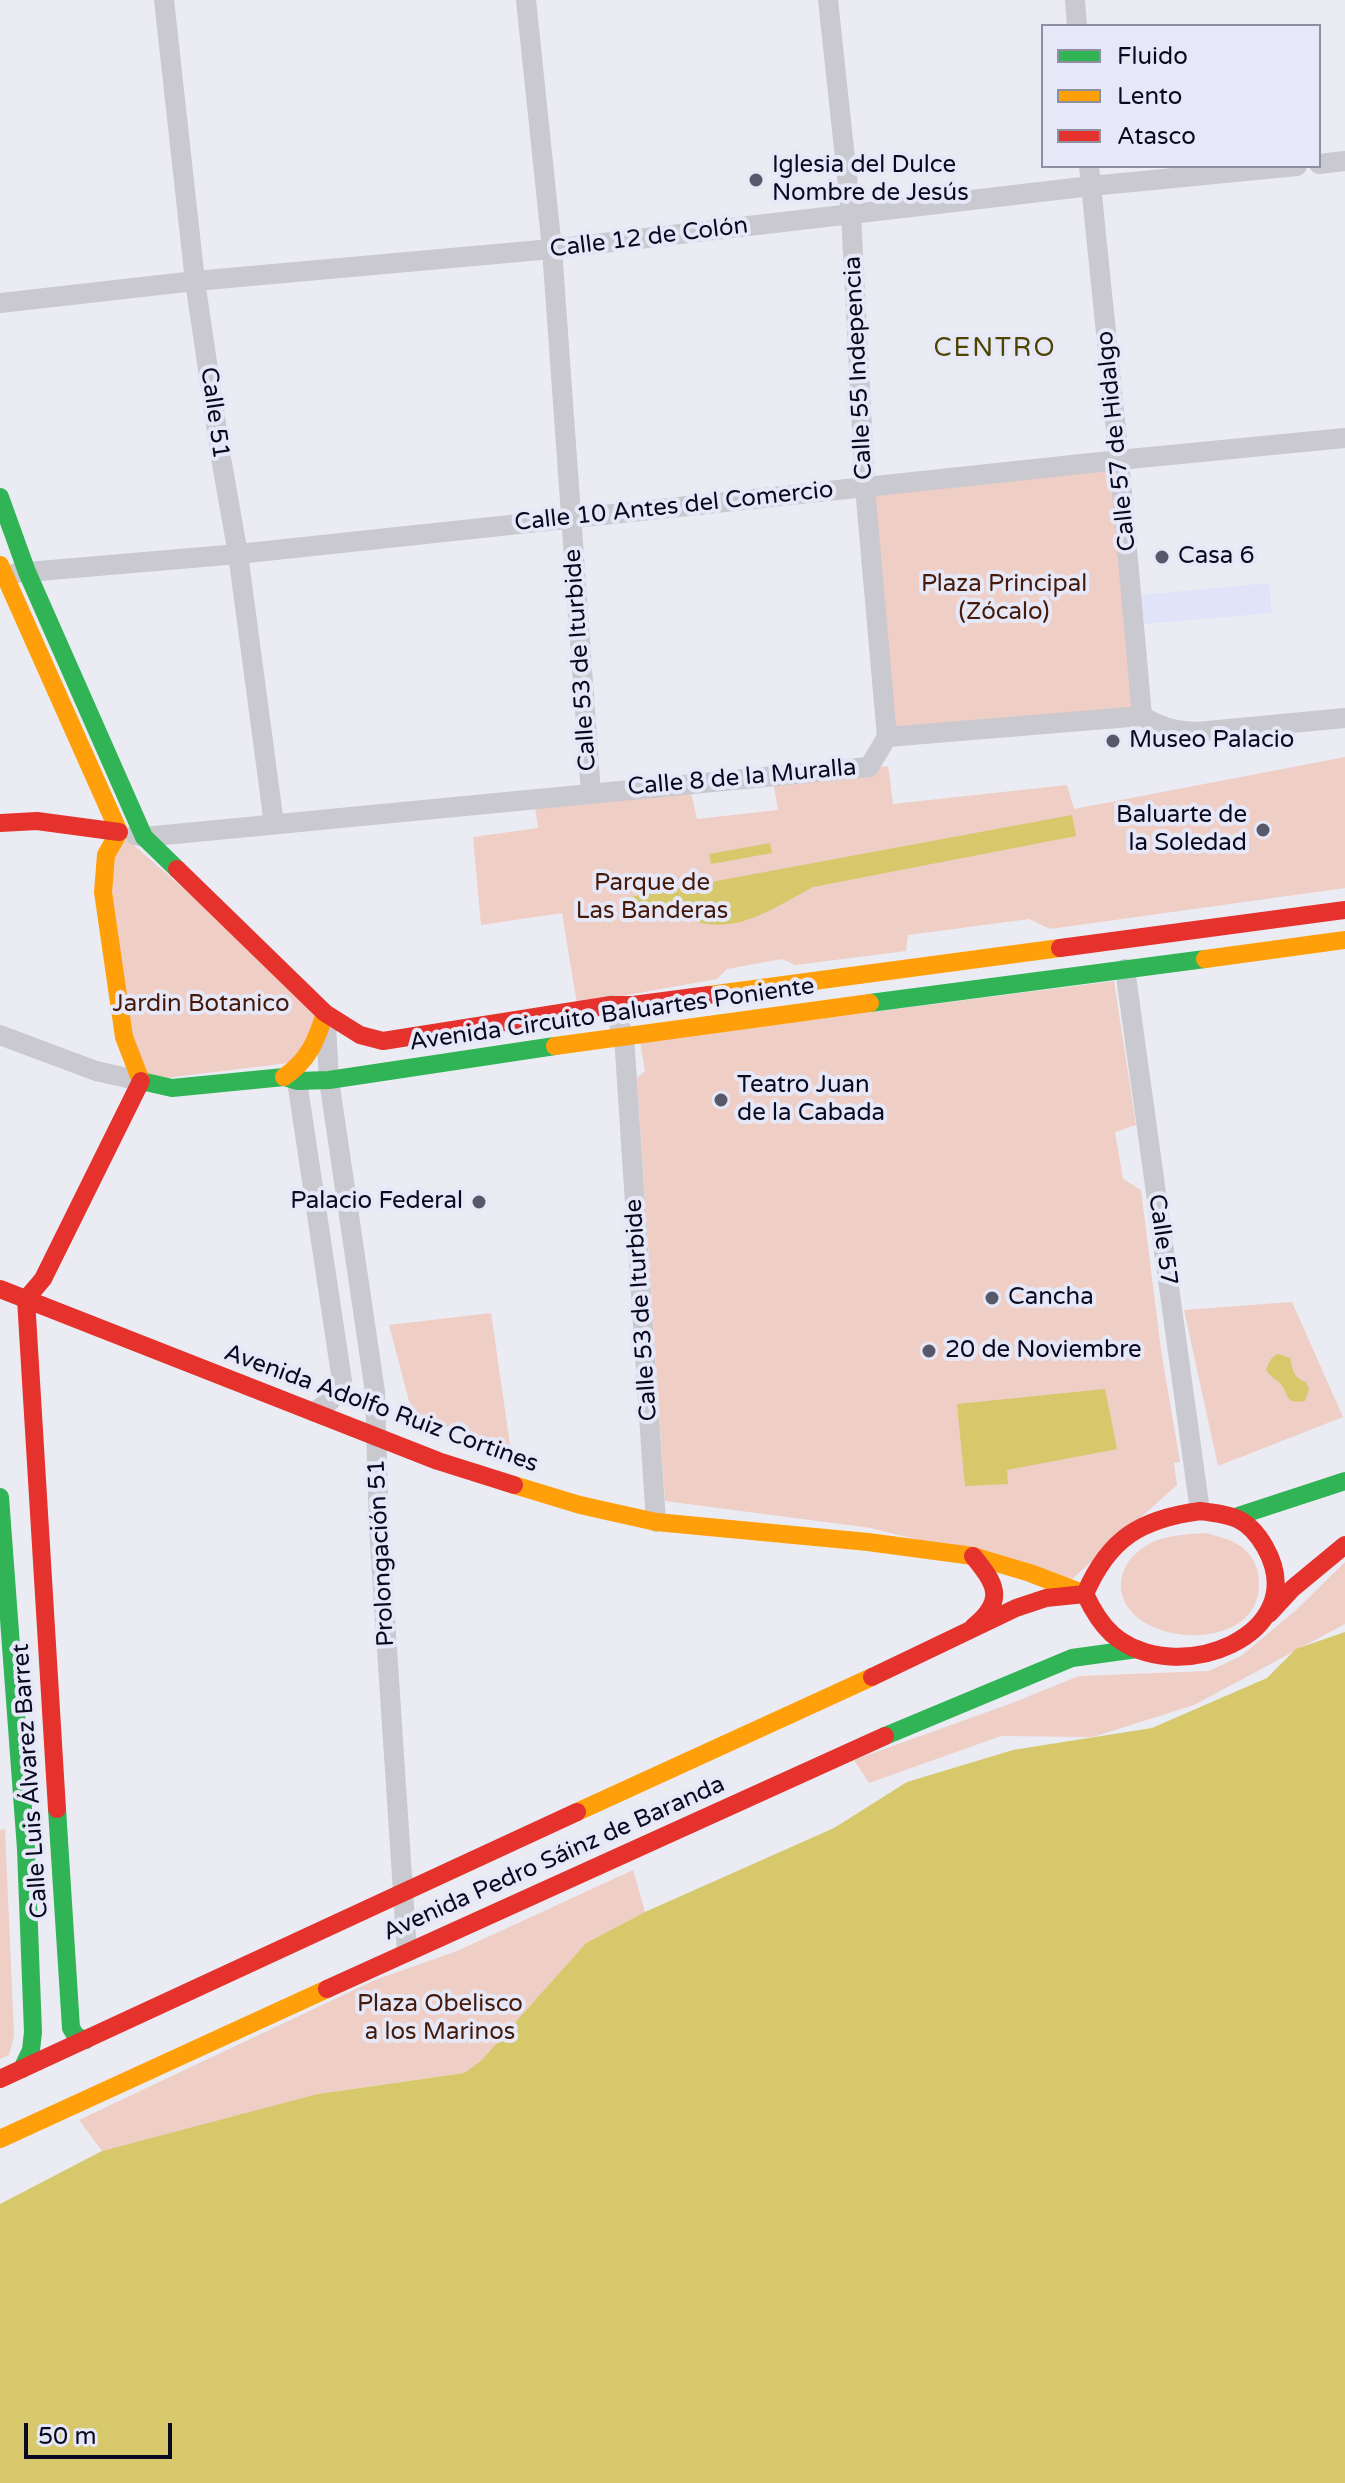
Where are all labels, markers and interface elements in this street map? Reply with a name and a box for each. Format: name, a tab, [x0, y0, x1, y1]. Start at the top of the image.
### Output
legend	[1041, 24, 1321, 168]
text: Fluido	[1117, 42, 1188, 71]
text: Lento	[1117, 82, 1182, 111]
text: Atasco	[1117, 122, 1196, 151]
place label: Iglesia del Dulce Nombre de Jesús	[772, 152, 969, 208]
marker: Iglesia del Dulce Nombre de Jesús	[747, 171, 765, 189]
street label: Calle 12 de Colón	[548, 212, 750, 264]
street label: Calle 55 Indepencia	[839, 255, 879, 481]
street label: Calle 57 de Hidalgo	[1091, 329, 1143, 553]
district label: CENTRO	[934, 333, 1056, 365]
street label: Calle 51	[193, 365, 235, 461]
street label: Calle 10 Antes del Comercio	[513, 476, 835, 538]
place label: Casa 6	[1178, 543, 1254, 571]
street label: Calle 53 de Iturbide	[559, 548, 603, 772]
marker: Casa 6	[1153, 548, 1171, 566]
park label: Plaza Principal (Zócalo)	[921, 571, 1087, 627]
place label: Museo Palacio	[1129, 727, 1294, 755]
marker: Museo Palacio	[1104, 732, 1122, 750]
street label: Calle 8 de la Muralla	[626, 754, 858, 802]
place label: Baluarte de la Soledad	[1116, 802, 1247, 858]
marker: Baluarte de la Soledad	[1254, 821, 1272, 839]
park label: Parque de Las Banderas	[576, 870, 728, 926]
street label: Avenida Circuito Baluartes Poniente	[408, 972, 816, 1058]
park label: Jardin Botanico	[112, 991, 290, 1019]
place label: Teatro Juan de la Cabada	[737, 1072, 885, 1128]
marker: Teatro Juan de la Cabada	[712, 1091, 730, 1109]
place label: Palacio Federal	[290, 1188, 463, 1216]
street label: Calle 57	[1141, 1192, 1183, 1288]
marker: Palacio Federal	[470, 1193, 488, 1211]
street label: Calle 53 de Iturbide	[620, 1198, 664, 1422]
place label: Cancha	[1008, 1284, 1094, 1312]
marker: Cancha	[983, 1289, 1001, 1307]
place label: 20 de Noviembre	[945, 1337, 1142, 1365]
street label: Avenida Adolfo Ruiz Cortines	[220, 1339, 542, 1479]
marker: 20 de Noviembre	[920, 1342, 938, 1360]
street label: Prolongación 51	[363, 1459, 401, 1647]
street label: Calle Luis Álvarez Barret	[7, 1643, 55, 1919]
street label: Avenida Pedro Sáinz de Baranda	[379, 1770, 729, 1948]
park label: Plaza Obelisco a los Marinos	[357, 1991, 523, 2047]
scale bar	[28, 2407, 176, 2457]
text: 50 m	[38, 2422, 96, 2451]

